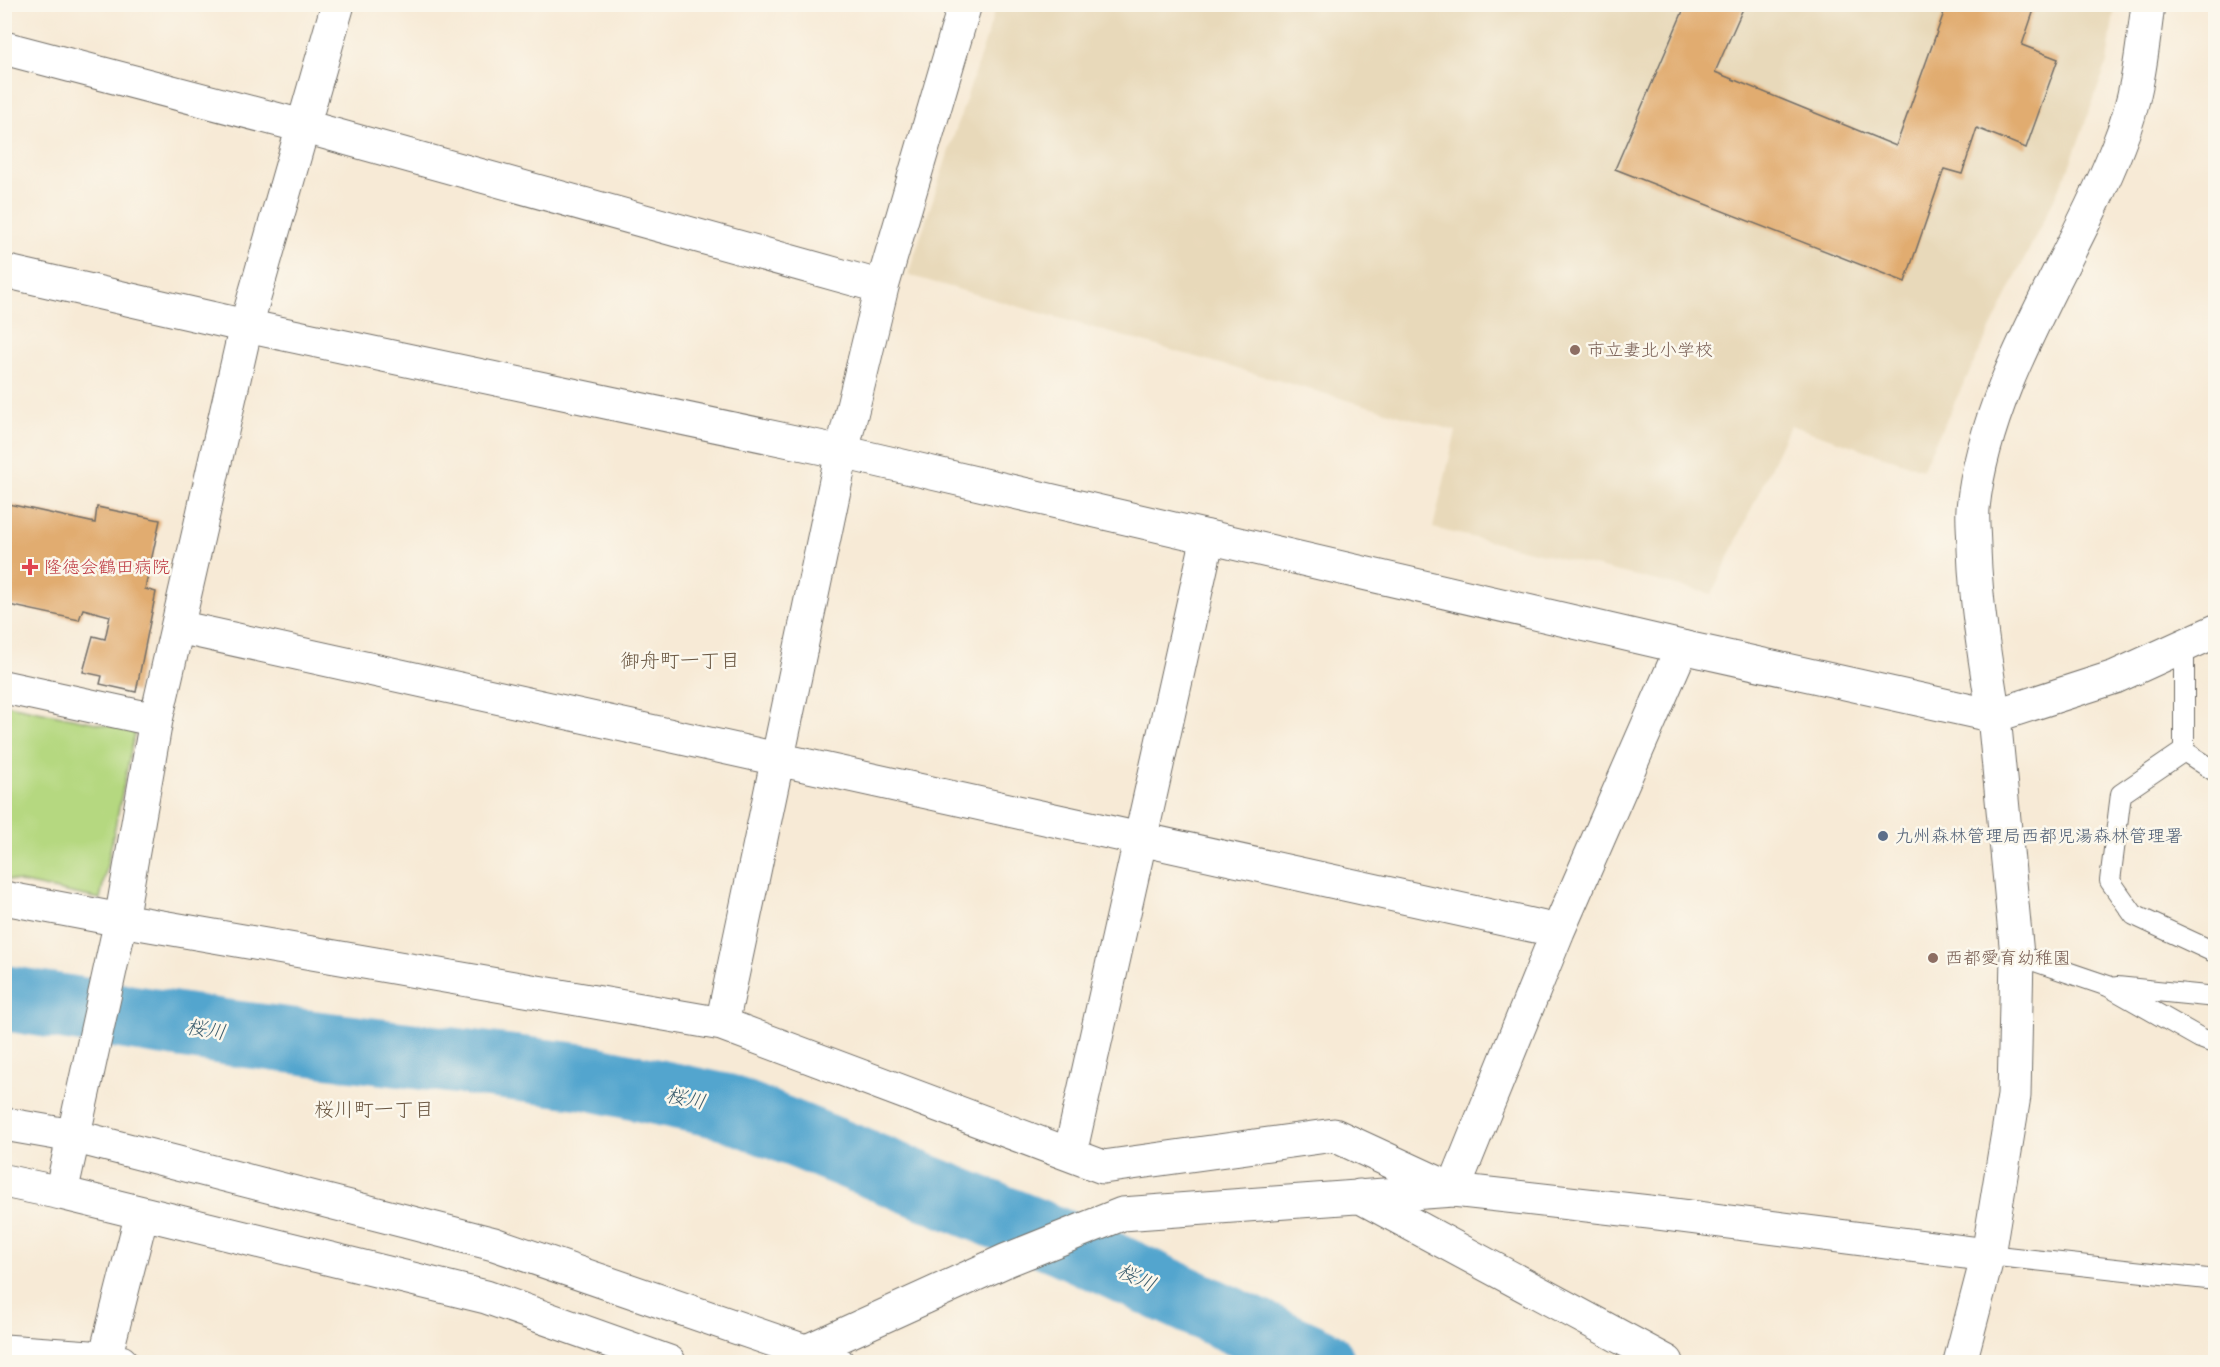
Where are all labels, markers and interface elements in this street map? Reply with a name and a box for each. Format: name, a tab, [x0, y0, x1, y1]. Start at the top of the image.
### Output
place label: 市立妻北小学校	[1587, 340, 1713, 361]
marker: 市立妻北小学校	[1568, 343, 1582, 357]
place label: 隆徳会鶴田病院	[44, 557, 170, 578]
marker: 隆徳会鶴田病院	[21, 558, 39, 576]
district label: 御舟町一丁目	[620, 649, 740, 673]
place label: 九州森林管理局西都児湯森林管理署	[1895, 826, 2183, 847]
marker: 九州森林管理局西都児湯森林管理署	[1876, 829, 1890, 843]
place label: 西都愛育幼稚園	[1945, 948, 2071, 969]
marker: 西都愛育幼稚園	[1926, 951, 1940, 965]
water label: 桜川	[184, 1015, 227, 1045]
water label: 桜川	[664, 1083, 708, 1115]
district label: 桜川町一丁目	[314, 1098, 434, 1122]
water label: 桜川	[1113, 1259, 1160, 1297]

